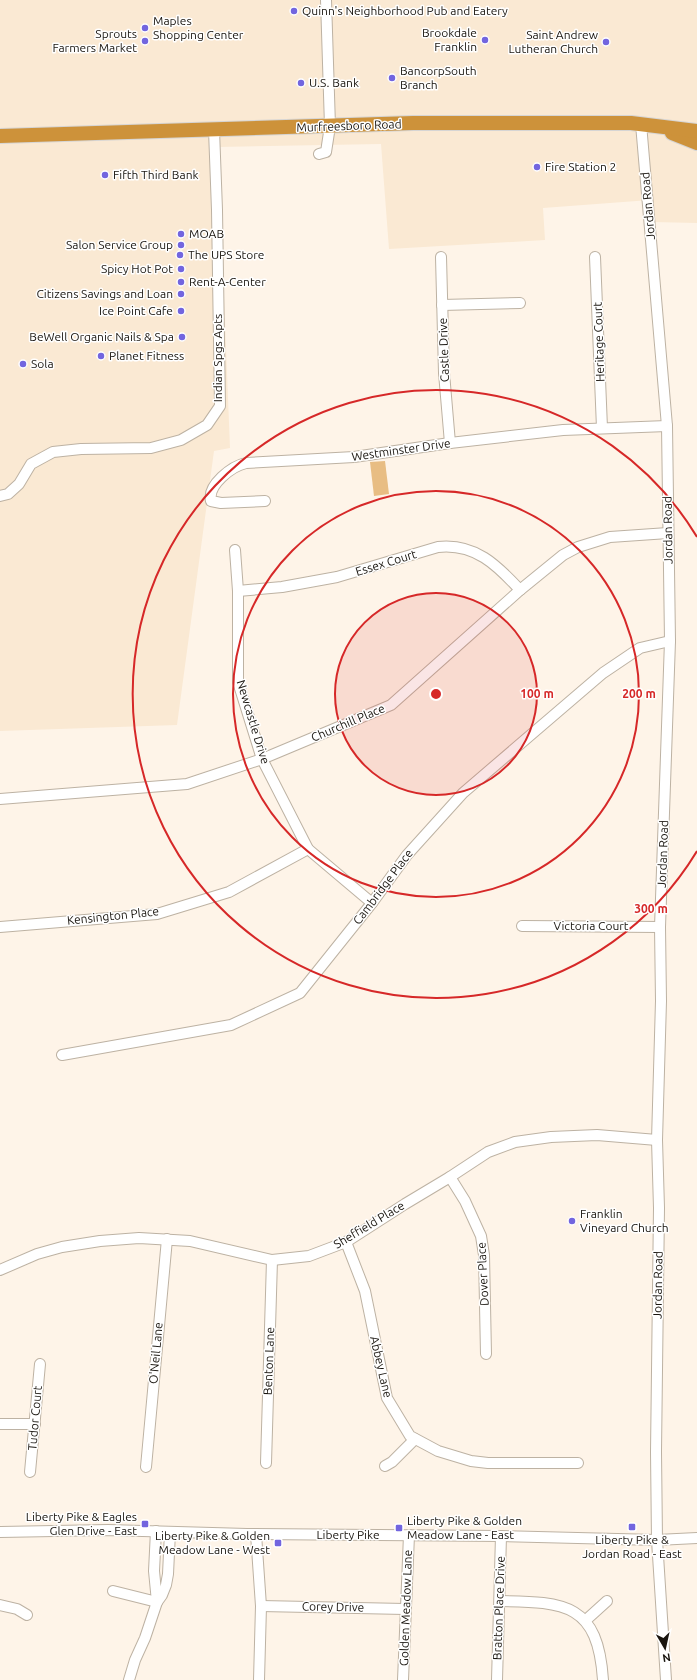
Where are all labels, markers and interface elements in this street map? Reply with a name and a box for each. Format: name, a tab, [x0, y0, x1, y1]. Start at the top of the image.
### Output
place label: Quinn's Neighborhood Pub and Eatery	[302, 4, 508, 17]
marker: Quinn's Neighborhood Pub and Eatery	[289, 6, 299, 16]
place label: Maples Shopping Center	[153, 14, 244, 41]
marker: Maples Shopping Center	[140, 23, 150, 33]
place label: Brookdale Franklin	[422, 26, 477, 53]
place label: Sprouts Farmers Market	[53, 27, 137, 54]
place label: Saint Andrew Lutheran Church	[509, 28, 599, 55]
marker: Brookdale Franklin	[480, 35, 490, 45]
marker: Sprouts Farmers Market	[140, 36, 150, 46]
marker: Saint Andrew Lutheran Church	[601, 37, 611, 47]
place label: BancorpSouth Branch	[400, 64, 477, 91]
marker: BancorpSouth Branch	[387, 73, 397, 83]
place label: U.S. Bank	[309, 76, 359, 89]
marker: U.S. Bank	[296, 78, 306, 88]
street label: Murfreesboro Road	[296, 117, 402, 134]
place label: Fire Station 2	[545, 160, 616, 173]
marker: Fire Station 2	[532, 162, 542, 172]
place label: Fifth Third Bank	[113, 168, 199, 181]
marker: Fifth Third Bank	[100, 170, 110, 180]
street label: Jordan Road	[638, 172, 657, 240]
place label: MOAB	[189, 227, 224, 240]
marker: MOAB	[176, 229, 186, 239]
place label: Salon Service Group	[66, 238, 173, 251]
marker: Salon Service Group	[176, 240, 186, 250]
place label: The UPS Store	[188, 248, 264, 261]
marker: The UPS Store	[175, 250, 185, 260]
place label: Spicy Hot Pot	[101, 262, 173, 275]
marker: Spicy Hot Pot	[176, 264, 186, 274]
place label: Rent-A-Center	[189, 275, 266, 288]
marker: Rent-A-Center	[176, 277, 186, 287]
place label: Citizens Savings and Loan	[36, 287, 173, 300]
marker: Citizens Savings and Loan	[176, 289, 186, 299]
street label: Heritage Court	[591, 302, 606, 382]
place label: Ice Point Cafe	[99, 304, 173, 317]
marker: Ice Point Cafe	[176, 306, 186, 316]
street label: Indian Spgs Apts	[211, 314, 224, 402]
street label: Castle Drive	[436, 318, 451, 382]
place label: BeWell Organic Nails & Spa	[29, 330, 174, 343]
marker: BeWell Organic Nails & Spa	[177, 332, 187, 342]
place label: Planet Fitness	[109, 349, 184, 362]
marker: Planet Fitness	[96, 351, 106, 361]
place label: Sola	[31, 357, 54, 370]
marker: Sola	[18, 359, 28, 369]
street label: Westminster Drive	[351, 436, 451, 463]
street label: Jordan Road	[660, 496, 675, 564]
street label: Essex Court	[354, 547, 418, 578]
street label: Newcastle Drive	[235, 678, 272, 765]
centre of rings	[429, 687, 443, 701]
text: 100 m	[520, 687, 554, 700]
text: 200 m	[622, 687, 656, 700]
street label: Churchill Place	[309, 701, 387, 744]
street label: Jordan Road	[655, 820, 670, 888]
street label: Cambridge Place	[350, 847, 415, 927]
text: 300 m	[634, 902, 668, 915]
street label: Kensington Place	[66, 904, 160, 927]
street label: Victoria Court	[553, 919, 629, 932]
street label: Sheffield Place	[331, 1198, 406, 1251]
place label: Franklin Vineyard Church	[580, 1207, 669, 1234]
marker: Franklin Vineyard Church	[567, 1216, 577, 1226]
street label: Dover Place	[474, 1242, 491, 1306]
street label: Jordan Road	[650, 1251, 665, 1319]
street label: O'Neil Lane	[146, 1322, 165, 1384]
street label: Benton Lane	[261, 1327, 276, 1395]
street label: Abbey Lane	[368, 1335, 395, 1399]
street label: Tudor Court	[25, 1385, 44, 1451]
place label: Liberty Pike & Eagles Glen Drive - East	[26, 1510, 137, 1537]
place label: Liberty Pike & Golden Meadow Lane - East	[407, 1514, 522, 1541]
marker: Liberty Pike & Eagles Glen Drive - East	[140, 1519, 150, 1529]
marker: Liberty Pike & Jordan Road - East	[627, 1522, 637, 1532]
marker: Liberty Pike & Golden Meadow Lane - East	[394, 1523, 404, 1533]
street label: Liberty Pike	[316, 1528, 380, 1541]
place label: Liberty Pike & Golden Meadow Lane - West	[155, 1529, 270, 1556]
place label: Liberty Pike & Jordan Road - East	[582, 1533, 682, 1560]
marker: Liberty Pike & Golden Meadow Lane - West	[273, 1538, 283, 1548]
street label: Golden Meadow Lane	[397, 1550, 414, 1666]
street label: Bratton Place Drive	[490, 1556, 507, 1660]
street label: Corey Drive	[302, 1599, 364, 1614]
north arrow	[645, 1628, 685, 1668]
text: N	[662, 1651, 672, 1664]

